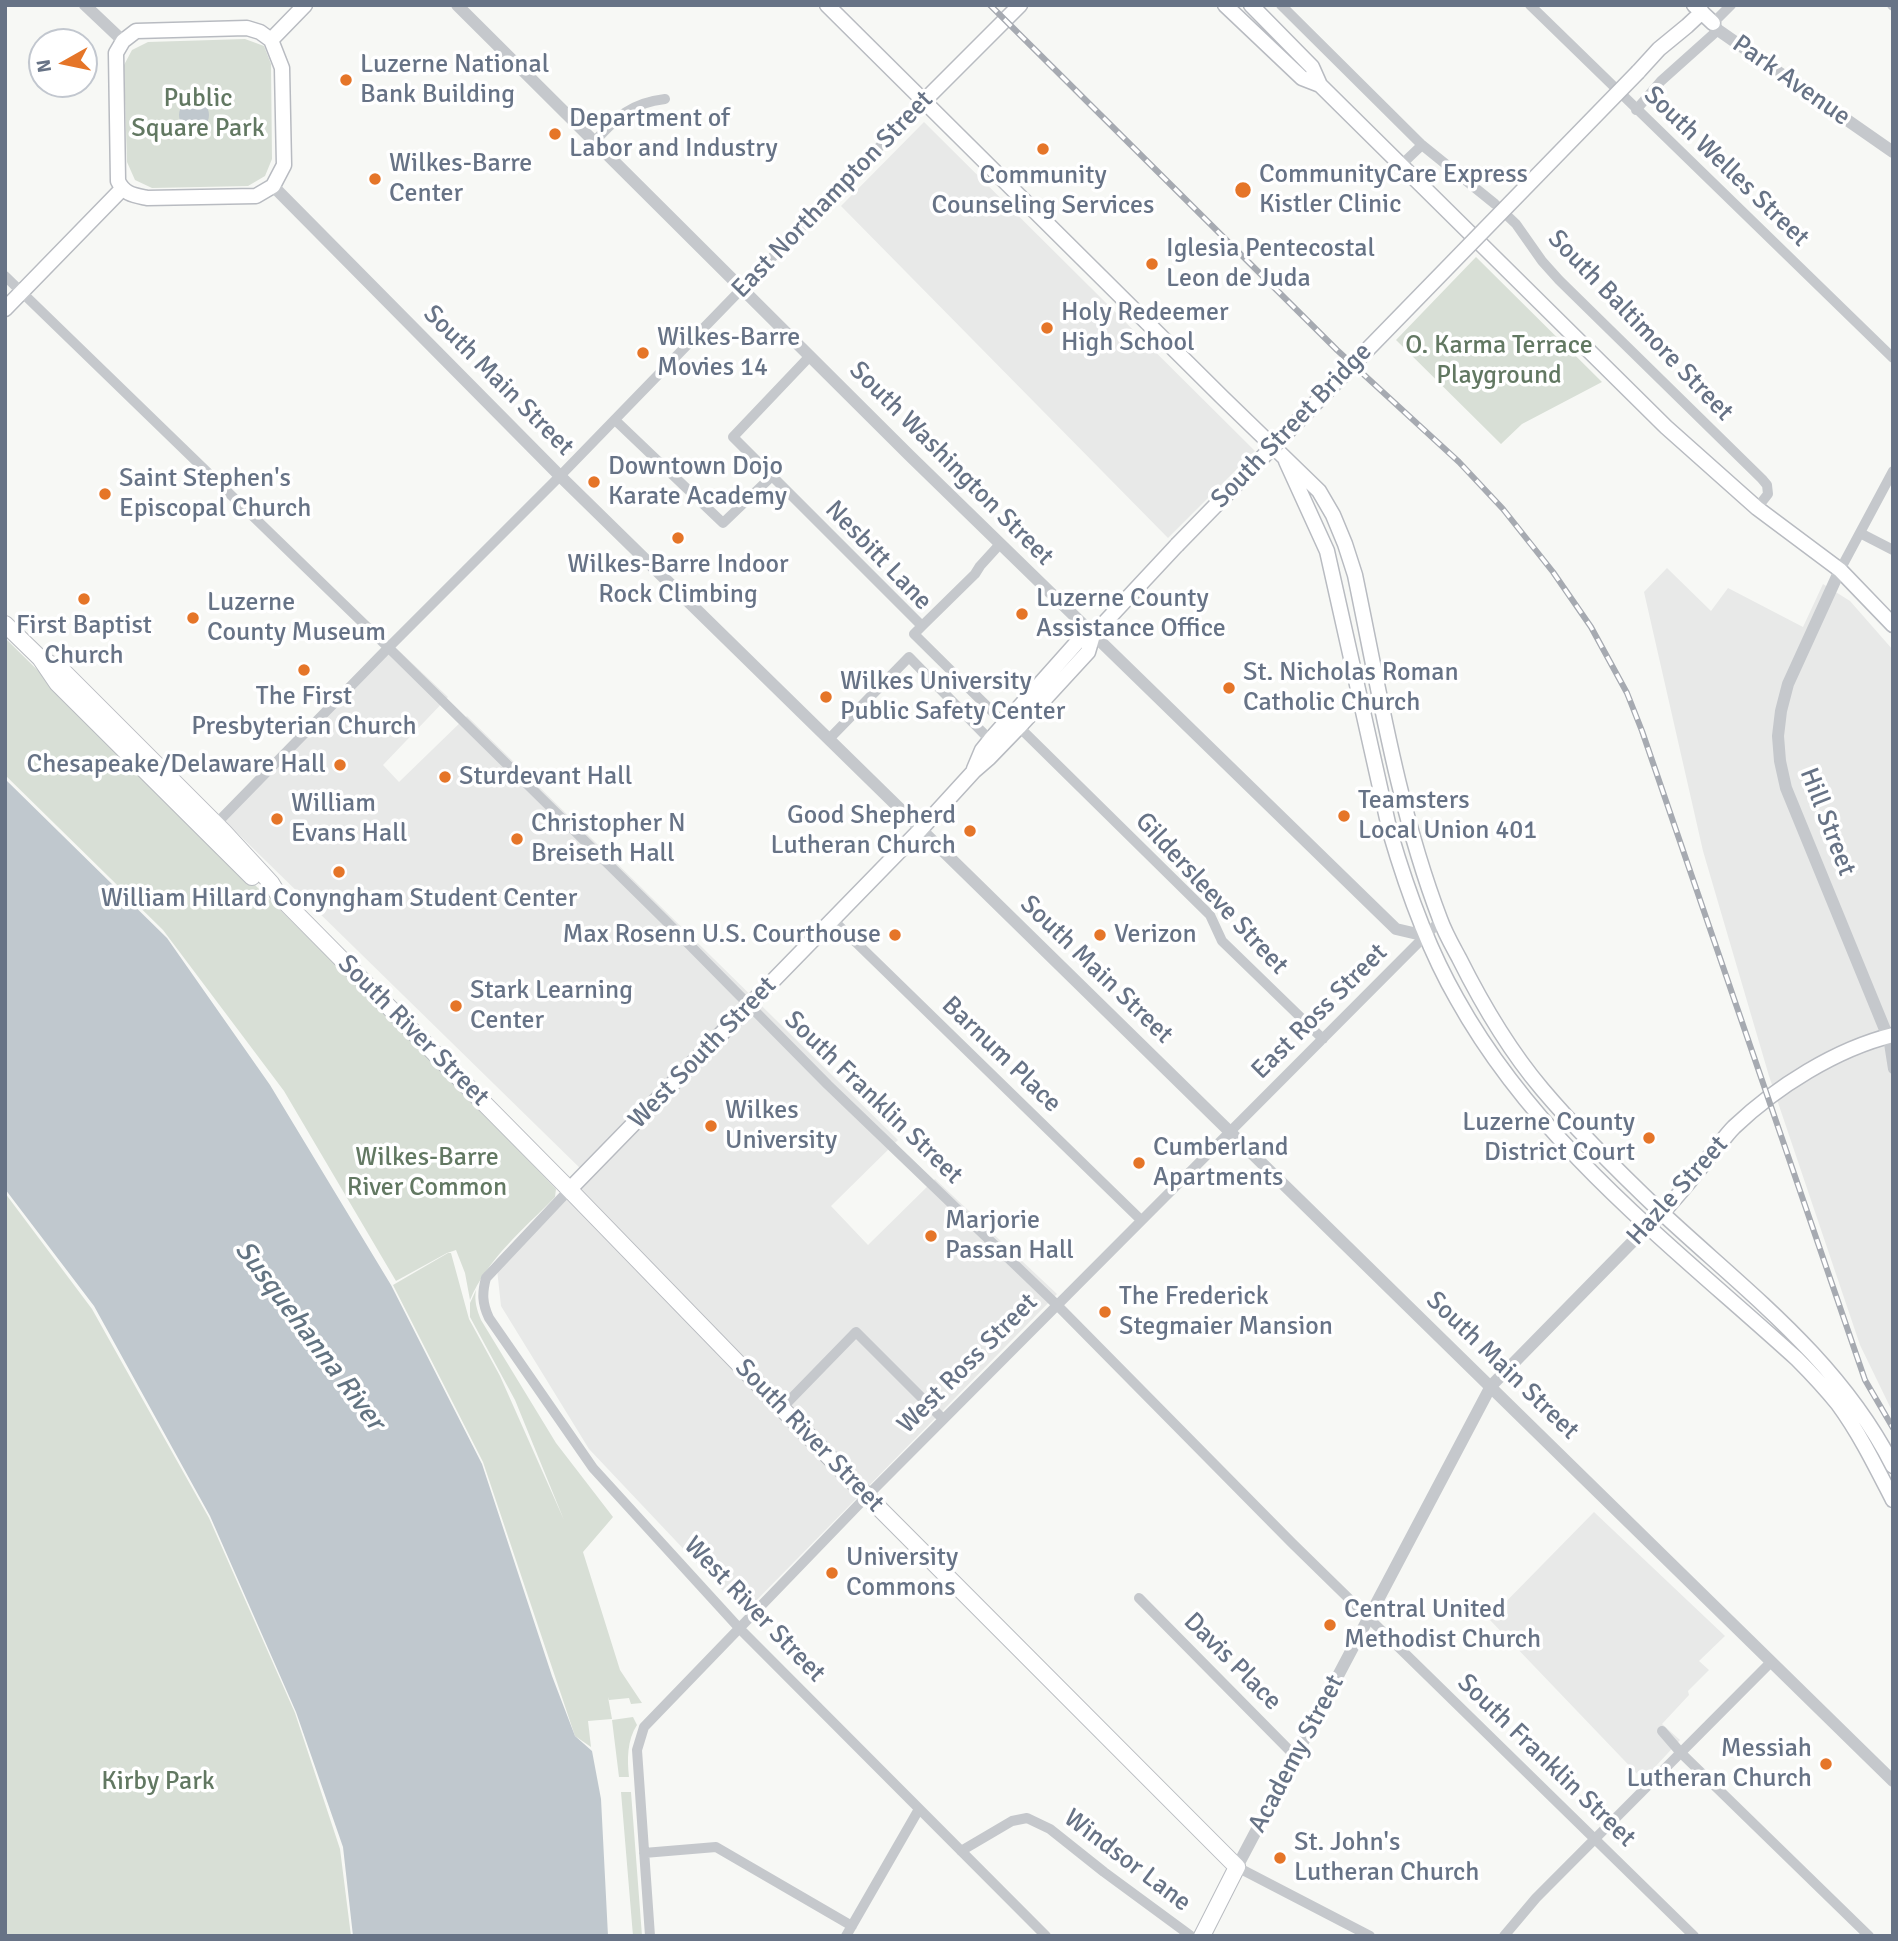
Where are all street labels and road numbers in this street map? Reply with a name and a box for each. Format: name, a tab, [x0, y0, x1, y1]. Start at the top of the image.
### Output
street label: Park Avenue	[1726, 29, 1856, 133]
street label: South Welles Street	[1637, 80, 1815, 254]
street label: East Northampton Street	[726, 85, 940, 305]
street label: South Baltimore Street	[1541, 224, 1739, 428]
street label: South Main Street	[416, 299, 580, 463]
street label: South Street Bridge	[1205, 337, 1379, 515]
street label: South Washington Street	[842, 355, 1060, 573]
street label: Nesbitt Lane	[818, 495, 938, 617]
street label: Hill Street	[1792, 764, 1862, 880]
street label: Gildersleeve Street	[1128, 807, 1294, 981]
street label: South Main Street	[1013, 889, 1179, 1051]
street label: East Ross Street	[1246, 938, 1394, 1086]
street label: South River Street	[331, 949, 495, 1113]
street label: West South Street	[623, 971, 783, 1135]
street label: Barnum Place	[935, 990, 1067, 1120]
street label: South Franklin Street	[777, 1005, 969, 1191]
street label: Hazle Street	[1621, 1130, 1735, 1252]
street label: South Main Street	[1419, 1285, 1585, 1447]
street label: West Ross Street	[891, 1287, 1045, 1441]
street label: South River Street	[728, 1353, 890, 1519]
street label: West River Street	[677, 1531, 831, 1689]
street label: Davis Place	[1177, 1607, 1287, 1717]
street label: South Franklin Street	[1450, 1668, 1642, 1854]
street label: Academy Street	[1242, 1670, 1352, 1838]
street label: Windsor Lane	[1057, 1803, 1197, 1919]

